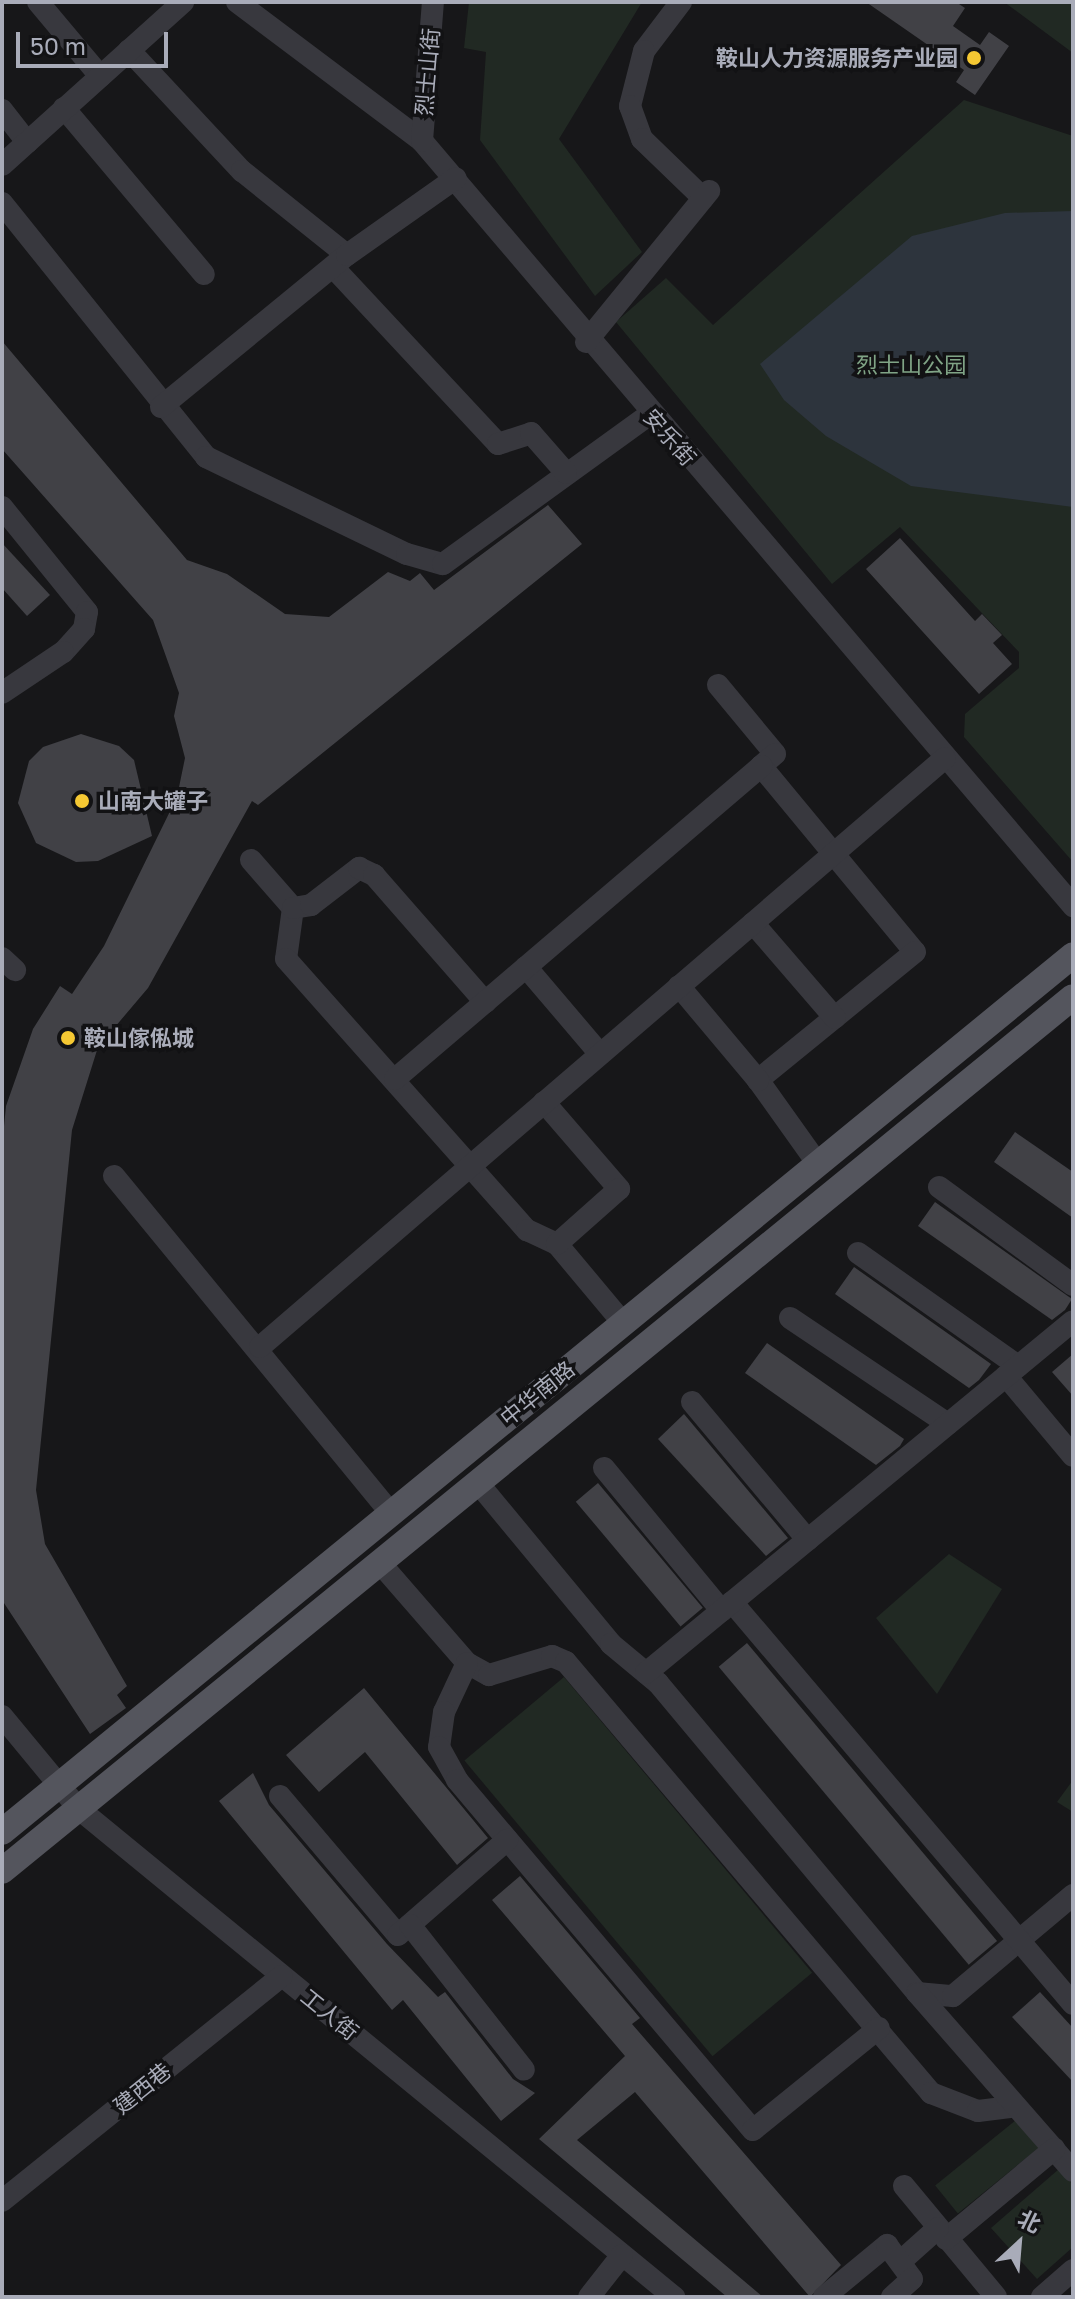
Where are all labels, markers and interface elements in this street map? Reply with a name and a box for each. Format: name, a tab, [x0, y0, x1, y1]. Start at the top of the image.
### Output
scale bar	[20, 16, 172, 66]
street label: 烈士山街	[410, 27, 444, 117]
text: 50 m	[30, 31, 86, 60]
place label: 鞍山人力资源服务产业园	[716, 45, 958, 71]
marker: 鞍山人力资源服务产业园	[965, 49, 983, 67]
park label: 烈士山公园	[856, 352, 966, 378]
street label: 安乐街	[638, 403, 702, 471]
place label: 山南大罐子	[98, 788, 208, 814]
marker: 山南大罐子	[73, 792, 91, 810]
place label: 鞍山傢俬城	[84, 1025, 194, 1051]
marker: 鞍山傢俬城	[59, 1029, 77, 1047]
street label: 中华南路	[494, 1355, 580, 1431]
street label: 工人街	[296, 1983, 364, 2045]
street label: 建西巷	[108, 2057, 176, 2119]
north arrow	[979, 2203, 1059, 2283]
text: 北	[1014, 2204, 1046, 2238]

